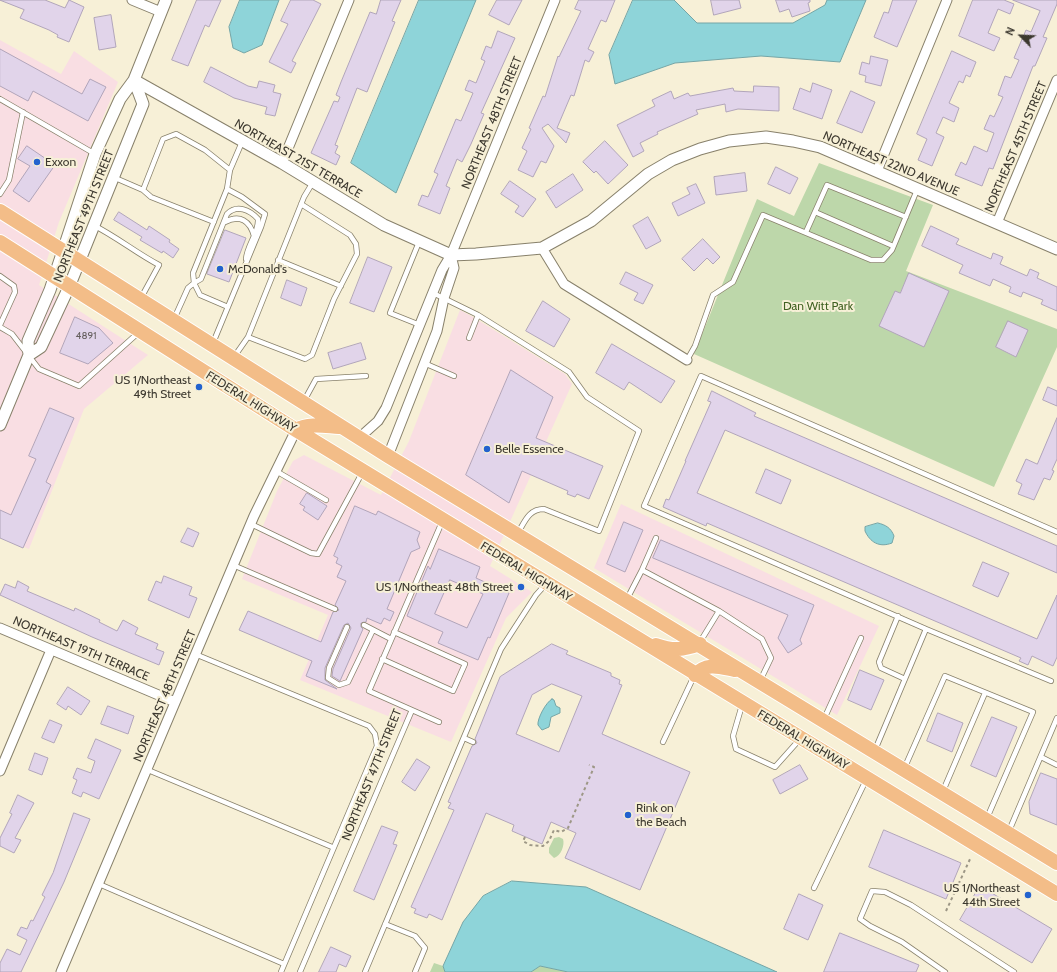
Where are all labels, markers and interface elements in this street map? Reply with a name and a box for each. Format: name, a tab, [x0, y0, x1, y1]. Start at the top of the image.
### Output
north arrow	[1001, 16, 1041, 56]
text: N	[1002, 25, 1018, 38]
street label: NORTHEAST 48TH STREET	[459, 55, 525, 191]
street label: NORTHEAST 45TH STREET	[982, 79, 1050, 215]
street label: NORTHEAST 21ST TERRACE	[232, 117, 364, 201]
street label: NORTHEAST 22ND AVENUE	[821, 129, 961, 199]
street label: NORTHEAST 49TH STREET	[51, 148, 117, 284]
place label: Exxon	[45, 155, 76, 169]
marker: Exxon	[32, 157, 42, 167]
place label: McDonald's	[228, 262, 287, 276]
marker: McDonald's	[215, 264, 225, 274]
park label: Dan Witt Park	[783, 299, 853, 313]
house number: 4891	[76, 330, 96, 342]
street label: FEDERAL HIGHWAY	[203, 368, 299, 436]
place label: US 1/Northeast 49th Street	[115, 373, 191, 401]
marker: US 1/Northeast 49th Street	[194, 382, 204, 392]
place label: Belle Essence	[495, 442, 564, 456]
marker: Belle Essence	[482, 444, 492, 454]
street label: FEDERAL HIGHWAY	[478, 539, 574, 605]
place label: US 1/Northeast 48th Street	[376, 580, 513, 594]
marker: US 1/Northeast 48th Street	[516, 582, 526, 592]
street label: NORTHEAST 19TH TERRACE	[11, 614, 151, 684]
street label: NORTHEAST 48TH STREET	[131, 628, 199, 764]
street label: NORTHEAST 47TH STREET	[339, 707, 405, 843]
street label: FEDERAL HIGHWAY	[755, 707, 851, 773]
place label: Rink on the Beach	[636, 801, 686, 829]
marker: Rink on the Beach	[623, 810, 633, 820]
place label: US 1/Northeast 44th Street	[944, 881, 1020, 909]
marker: US 1/Northeast 44th Street	[1023, 890, 1033, 900]

